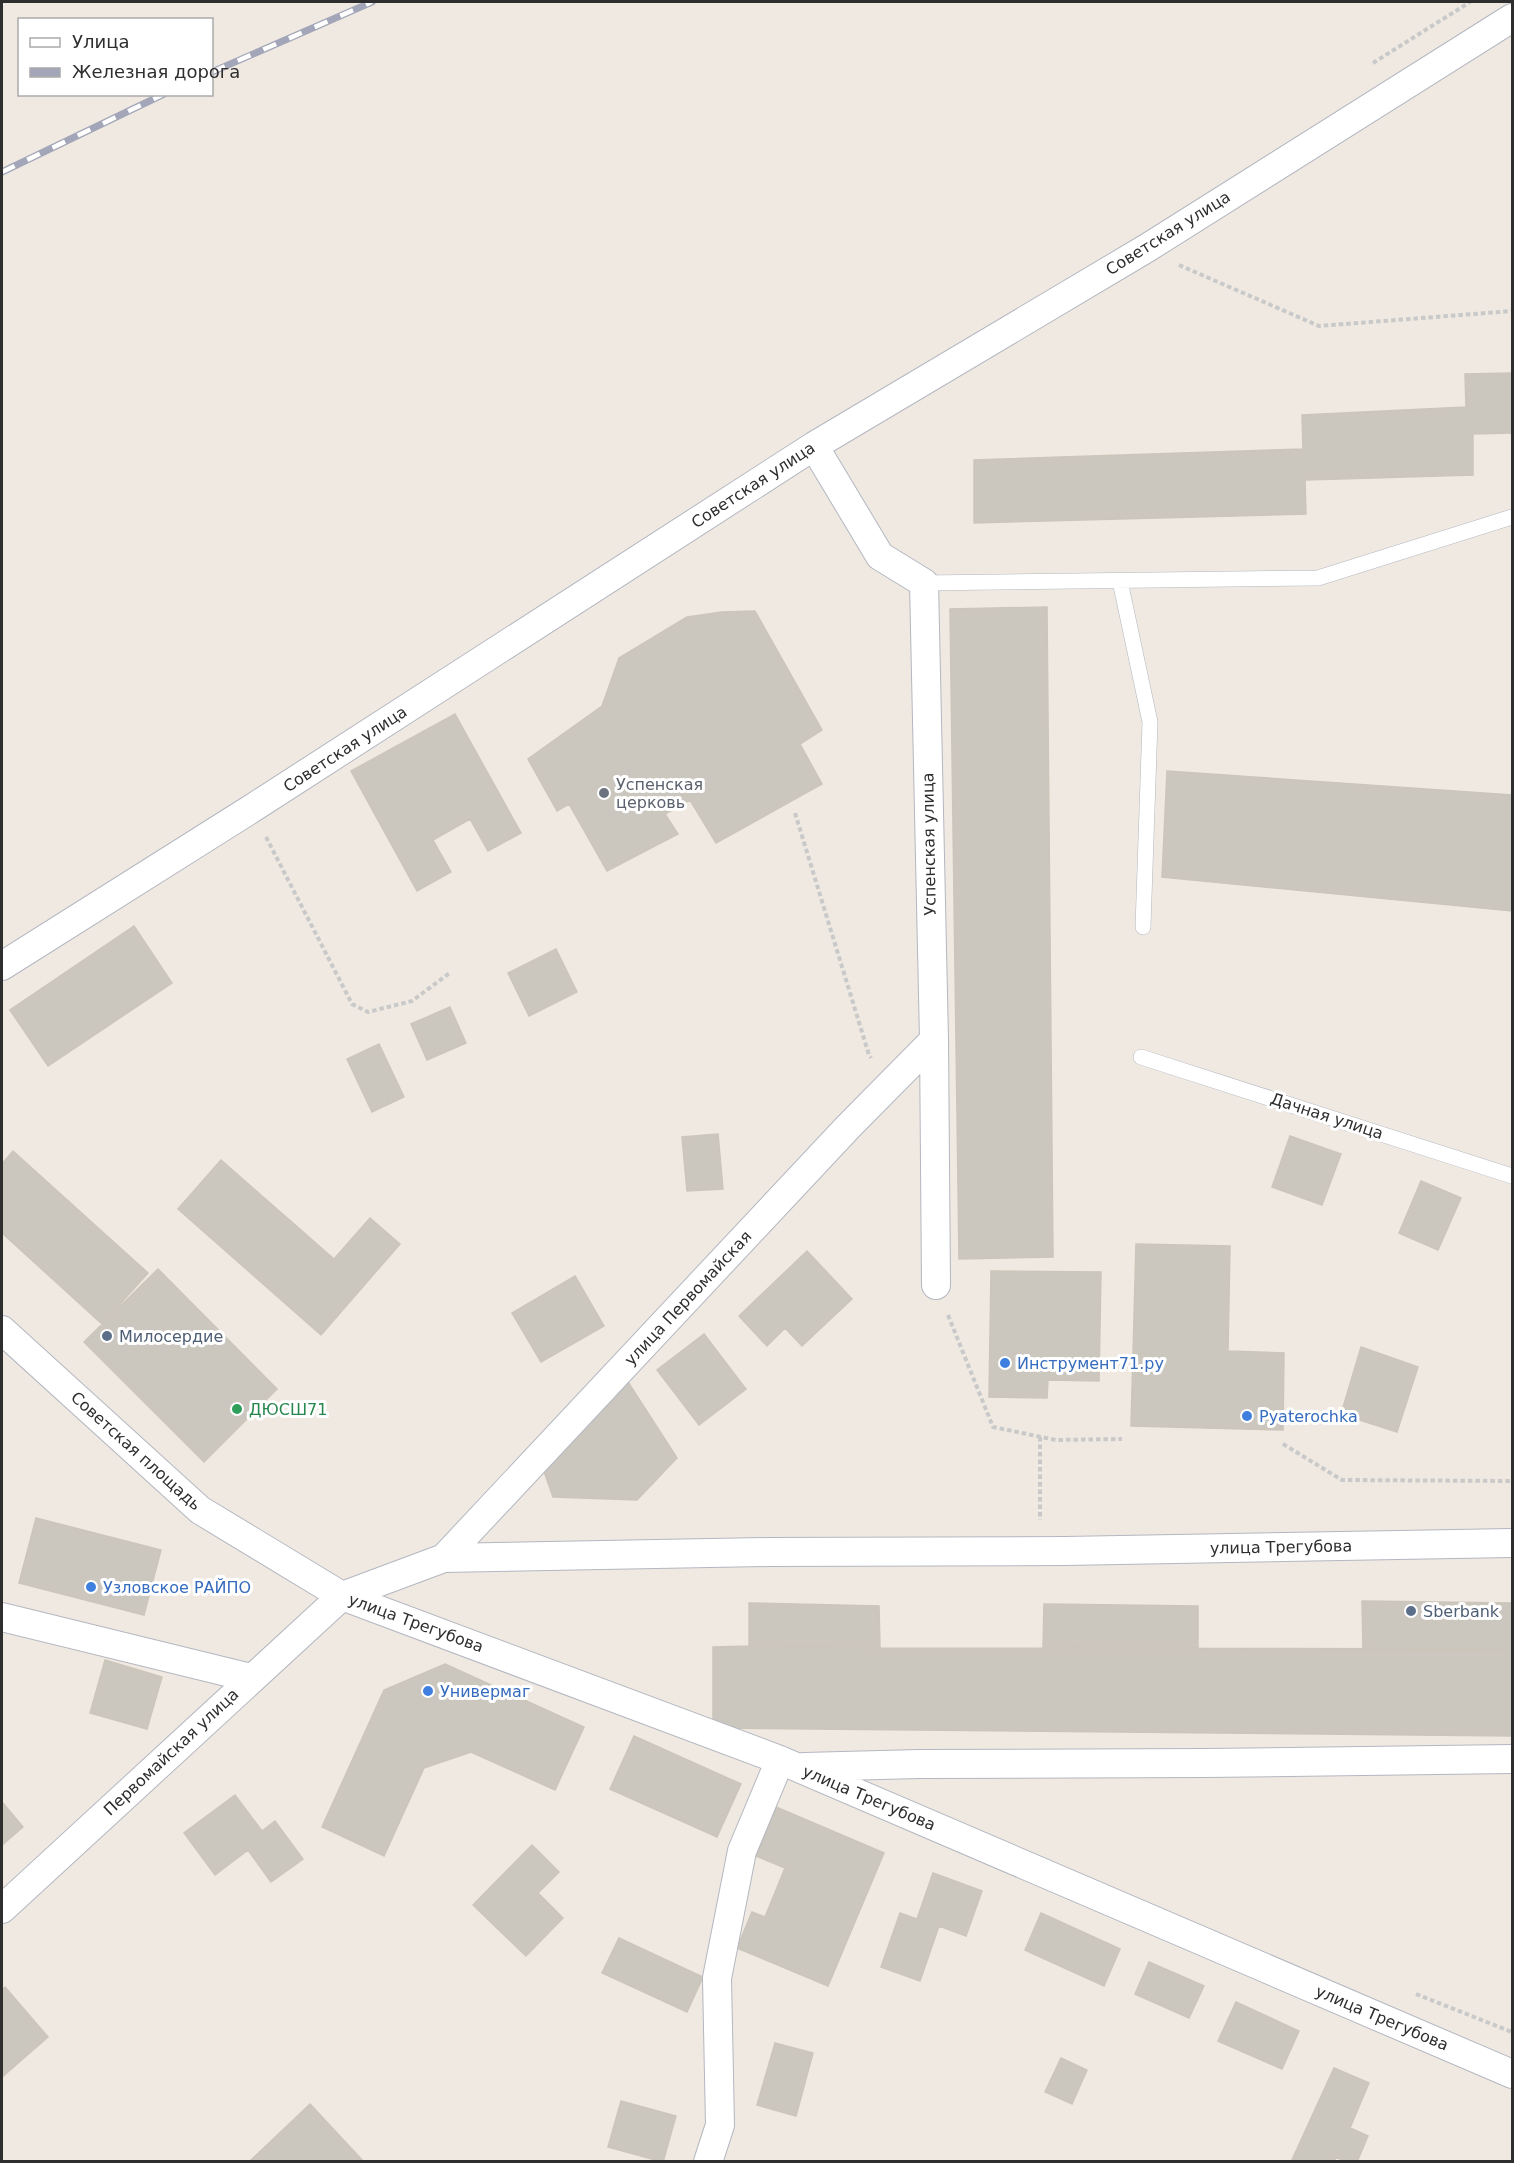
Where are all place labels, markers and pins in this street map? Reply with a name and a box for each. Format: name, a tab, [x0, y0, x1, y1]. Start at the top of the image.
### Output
place label: Успенская церковь	[616, 775, 703, 812]
marker: Успенская церковь	[597, 786, 611, 800]
place label: Милосердие	[119, 1327, 223, 1346]
marker: Милосердие	[100, 1329, 114, 1343]
place label: Инструмент71.ру	[1017, 1354, 1164, 1373]
marker: Инструмент71.ру	[998, 1356, 1012, 1370]
place label: ДЮСШ71	[249, 1400, 327, 1419]
marker: ДЮСШ71	[230, 1402, 244, 1416]
place label: Pyaterochka	[1259, 1407, 1358, 1426]
marker: Pyaterochka	[1240, 1409, 1254, 1423]
place label: Узловское РАЙПО	[103, 1578, 251, 1597]
marker: Узловское РАЙПО	[84, 1580, 98, 1594]
place label: Sberbank	[1423, 1602, 1500, 1621]
marker: Sberbank	[1404, 1604, 1418, 1618]
place label: Универмаг	[440, 1682, 530, 1701]
marker: Универмаг	[421, 1684, 435, 1698]

